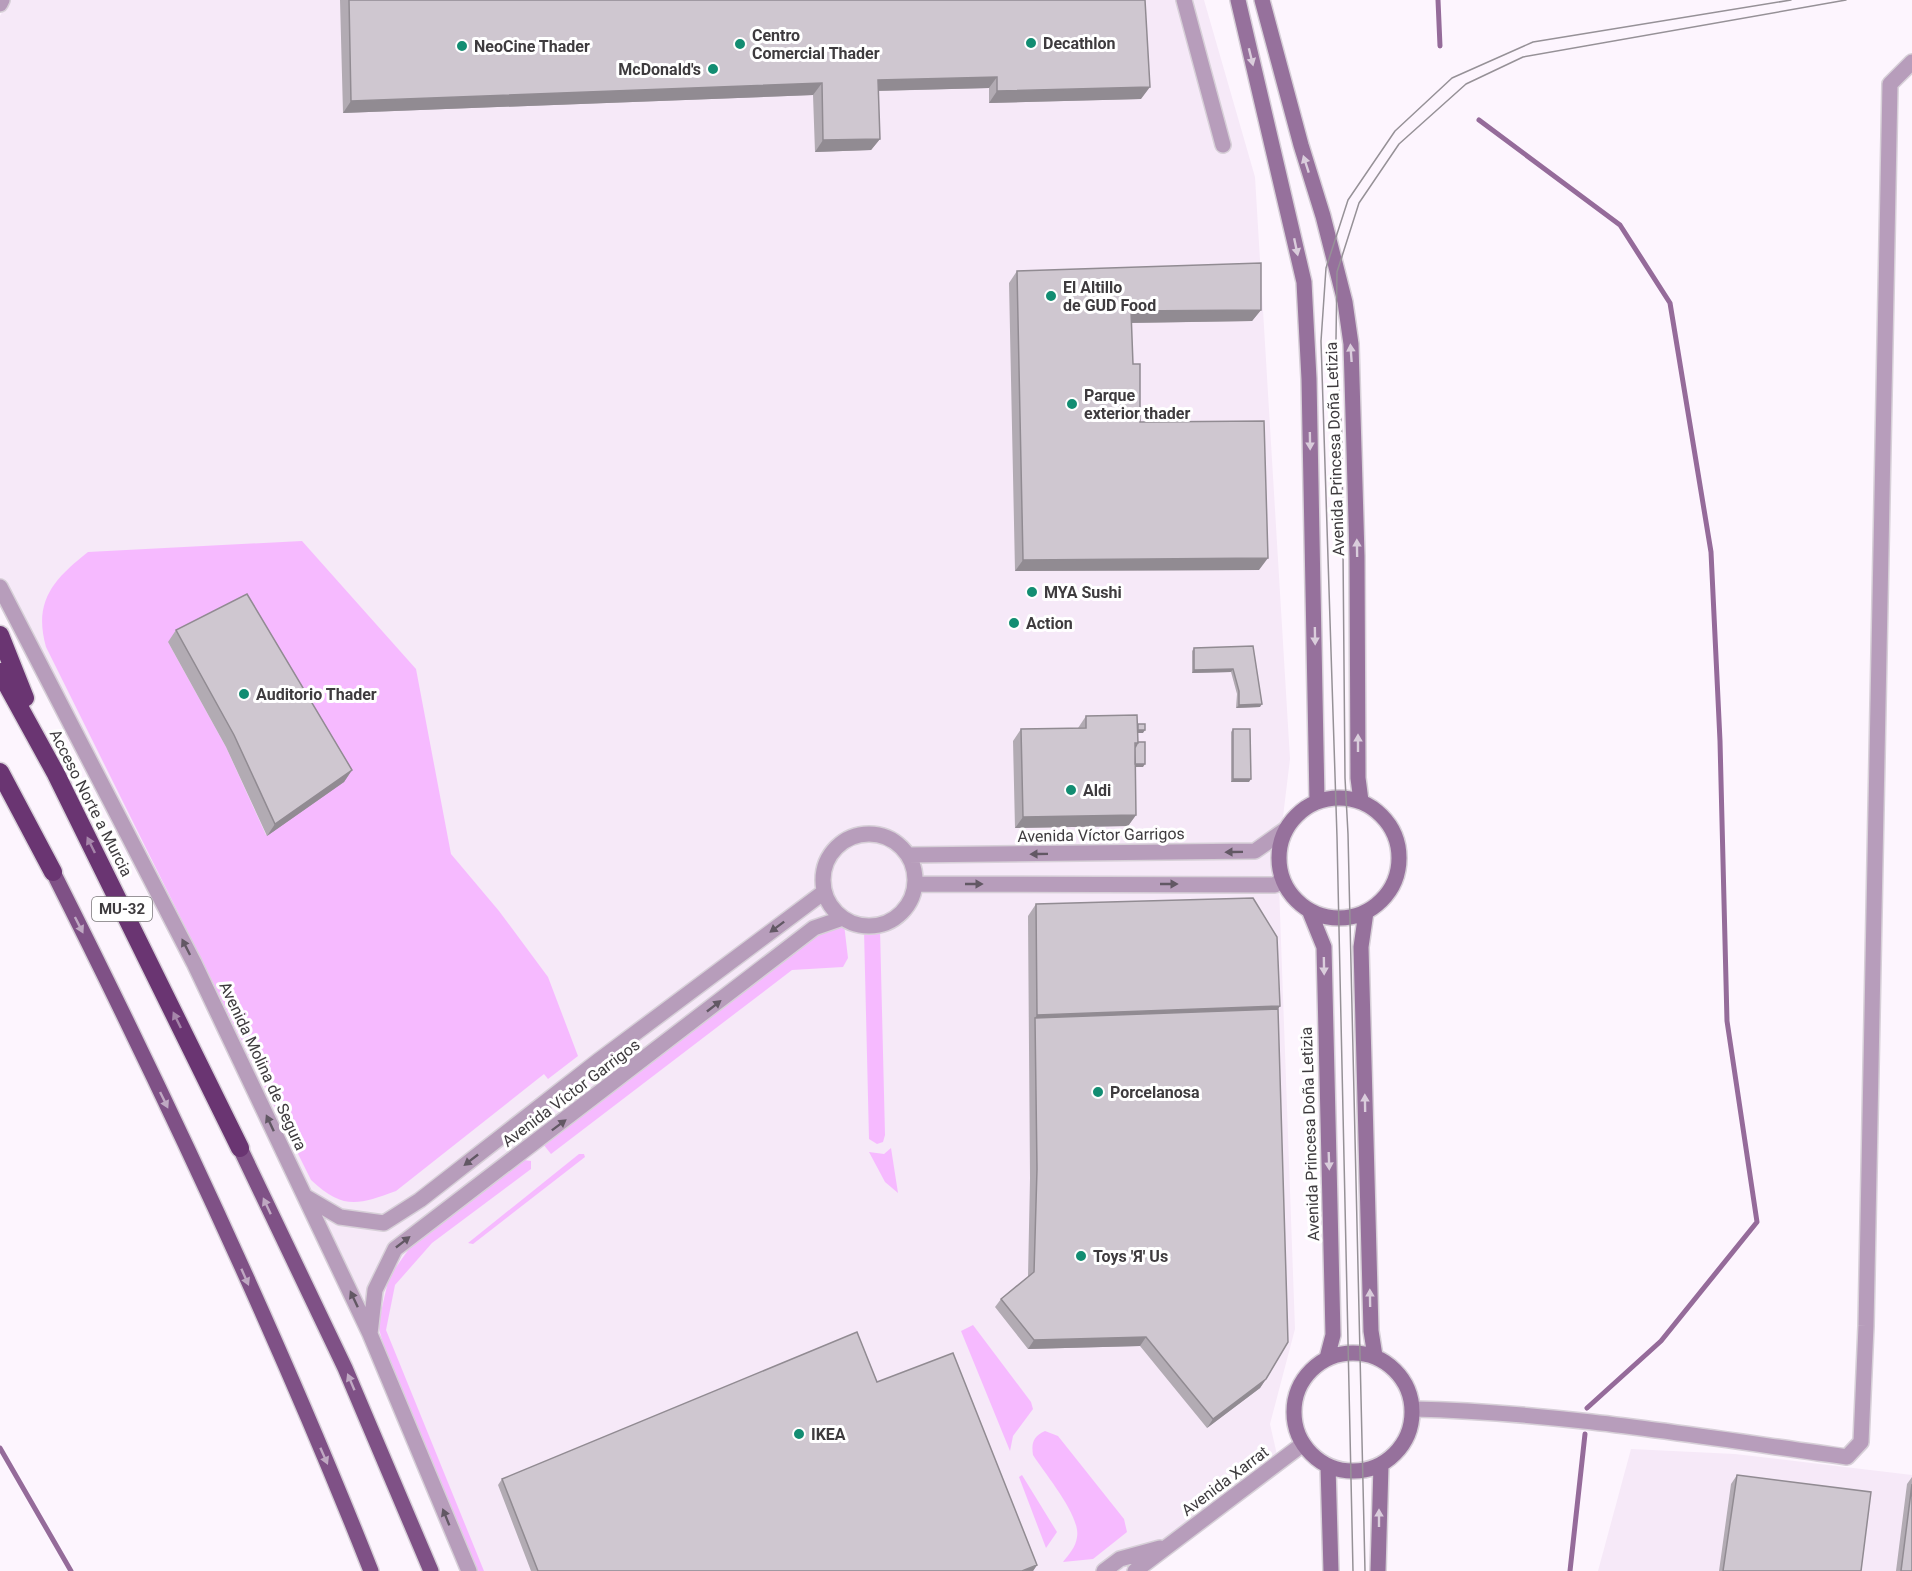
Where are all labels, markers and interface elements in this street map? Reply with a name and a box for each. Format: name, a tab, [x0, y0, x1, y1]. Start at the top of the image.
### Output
place label: Centro Comercial Thader	[752, 26, 880, 63]
place label: Decathlon	[1043, 34, 1116, 53]
marker: Decathlon	[1024, 36, 1038, 50]
place label: NeoCine Thader	[474, 37, 590, 56]
marker: Centro Comercial Thader	[733, 37, 747, 51]
marker: NeoCine Thader	[455, 39, 469, 53]
one-way arrow	[1247, 48, 1257, 66]
place label: McDonald's	[618, 60, 701, 79]
marker: McDonald's	[706, 62, 720, 76]
one-way arrow	[1301, 155, 1311, 173]
one-way arrow	[1292, 237, 1301, 256]
place label: El Altillo de GUD Food	[1063, 278, 1156, 315]
marker: El Altillo de GUD Food	[1044, 289, 1058, 303]
street label: Avenida Princesa Doña Letizia	[1322, 341, 1348, 557]
one-way arrow	[1347, 343, 1356, 362]
place label: Parque exterior thader	[1084, 386, 1190, 423]
marker: Parque exterior thader	[1065, 397, 1079, 411]
one-way arrow	[1306, 431, 1315, 450]
one-way arrow	[1352, 538, 1361, 557]
place label: MYA Sushi	[1044, 583, 1122, 602]
marker: MYA Sushi	[1025, 585, 1039, 599]
place label: Action	[1026, 614, 1073, 633]
marker: Action	[1007, 616, 1021, 630]
one-way arrow	[1310, 626, 1320, 645]
place label: Auditorio Thader	[256, 685, 377, 704]
marker: Auditorio Thader	[237, 687, 251, 701]
street label: Acceso Norte a Murcia	[46, 726, 136, 880]
one-way arrow	[1353, 733, 1363, 752]
place label: Aldi	[1083, 781, 1111, 800]
marker: Aldi	[1064, 783, 1078, 797]
street label: Avenida Víctor Garrigos	[1017, 824, 1185, 846]
one-way arrow	[86, 836, 96, 853]
one-way arrow	[1225, 847, 1244, 856]
one-way arrow	[1030, 849, 1049, 858]
one-way arrow	[964, 879, 983, 889]
one-way arrow	[1159, 879, 1178, 889]
road number: MU-32	[92, 897, 152, 921]
one-way arrow	[74, 916, 84, 933]
one-way arrow	[769, 921, 784, 933]
one-way arrow	[181, 938, 191, 955]
one-way arrow	[1319, 956, 1329, 975]
street label: Avenida Molina de Segura	[215, 979, 311, 1153]
one-way arrow	[706, 1000, 721, 1012]
one-way arrow	[172, 1011, 182, 1028]
street label: Avenida Princesa Doña Letizia	[1297, 1026, 1323, 1242]
street label: Avenida Víctor Garrigos	[498, 1035, 644, 1151]
place label: Porcelanosa	[1110, 1083, 1200, 1102]
marker: Porcelanosa	[1091, 1085, 1105, 1099]
one-way arrow	[159, 1091, 169, 1109]
one-way arrow	[1360, 1094, 1370, 1113]
one-way arrow	[266, 1114, 275, 1131]
one-way arrow	[551, 1119, 567, 1131]
one-way arrow	[1324, 1151, 1334, 1170]
one-way arrow	[464, 1153, 479, 1165]
one-way arrow	[263, 1197, 272, 1214]
one-way arrow	[396, 1237, 411, 1249]
place label: Toys 'Я' Us	[1093, 1247, 1168, 1266]
marker: Toys 'Я' Us	[1074, 1249, 1088, 1263]
one-way arrow	[240, 1269, 250, 1287]
one-way arrow	[1365, 1289, 1375, 1308]
one-way arrow	[349, 1290, 358, 1307]
one-way arrow	[346, 1373, 355, 1391]
place label: IKEA	[811, 1425, 846, 1444]
marker: IKEA	[792, 1427, 806, 1441]
street label: Avenida Xarrat	[1178, 1442, 1272, 1520]
one-way arrow	[319, 1447, 329, 1465]
one-way arrow	[441, 1508, 450, 1526]
one-way arrow	[1374, 1509, 1384, 1528]

